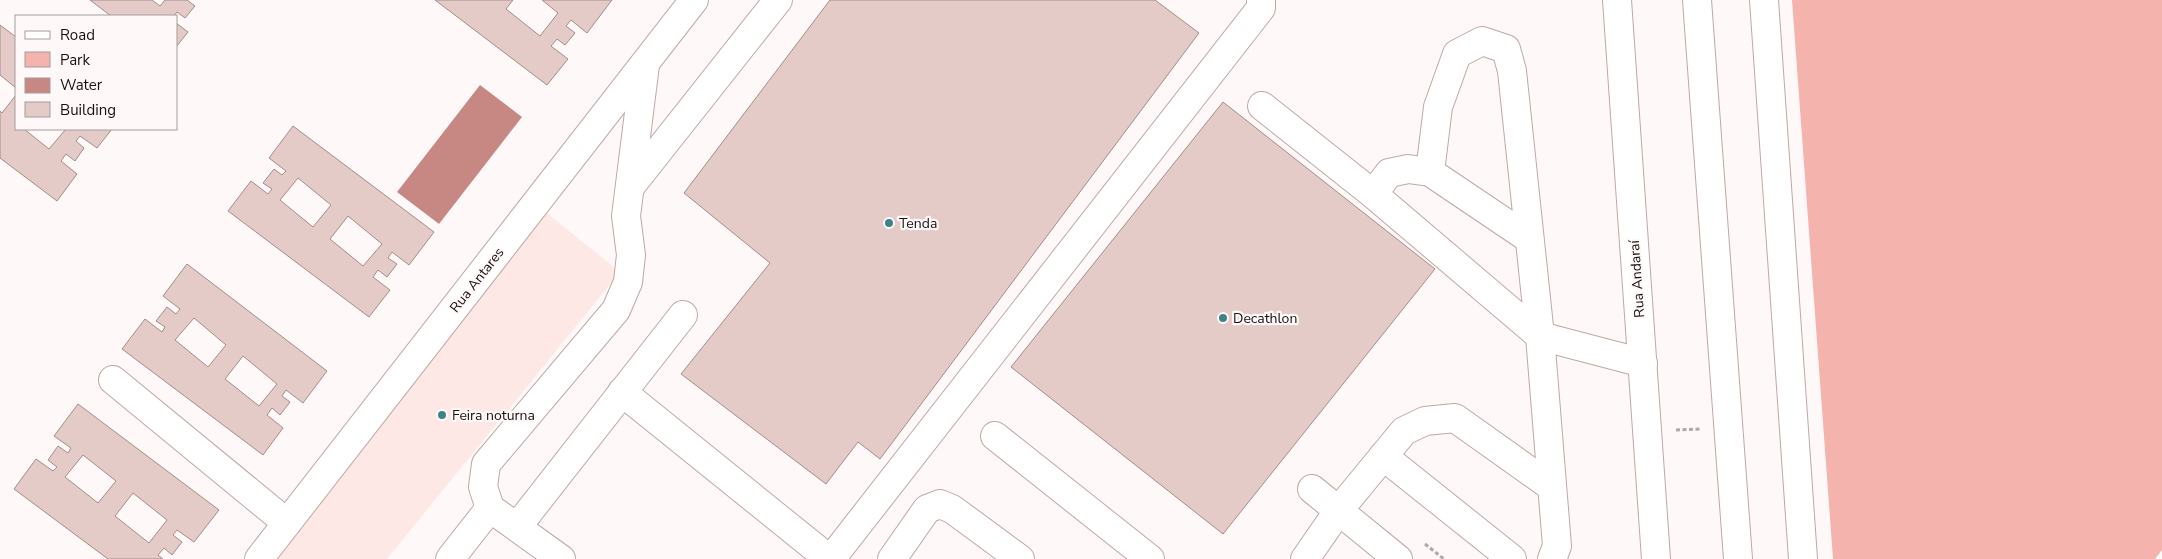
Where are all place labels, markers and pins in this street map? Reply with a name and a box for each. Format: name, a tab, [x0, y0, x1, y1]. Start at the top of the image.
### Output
place label: Tenda	[899, 214, 937, 233]
marker: Tenda	[883, 217, 895, 229]
place label: Decathlon	[1233, 309, 1297, 328]
marker: Decathlon	[1217, 312, 1229, 324]
place label: Feira noturna	[452, 406, 535, 425]
marker: Feira noturna	[436, 409, 448, 421]

